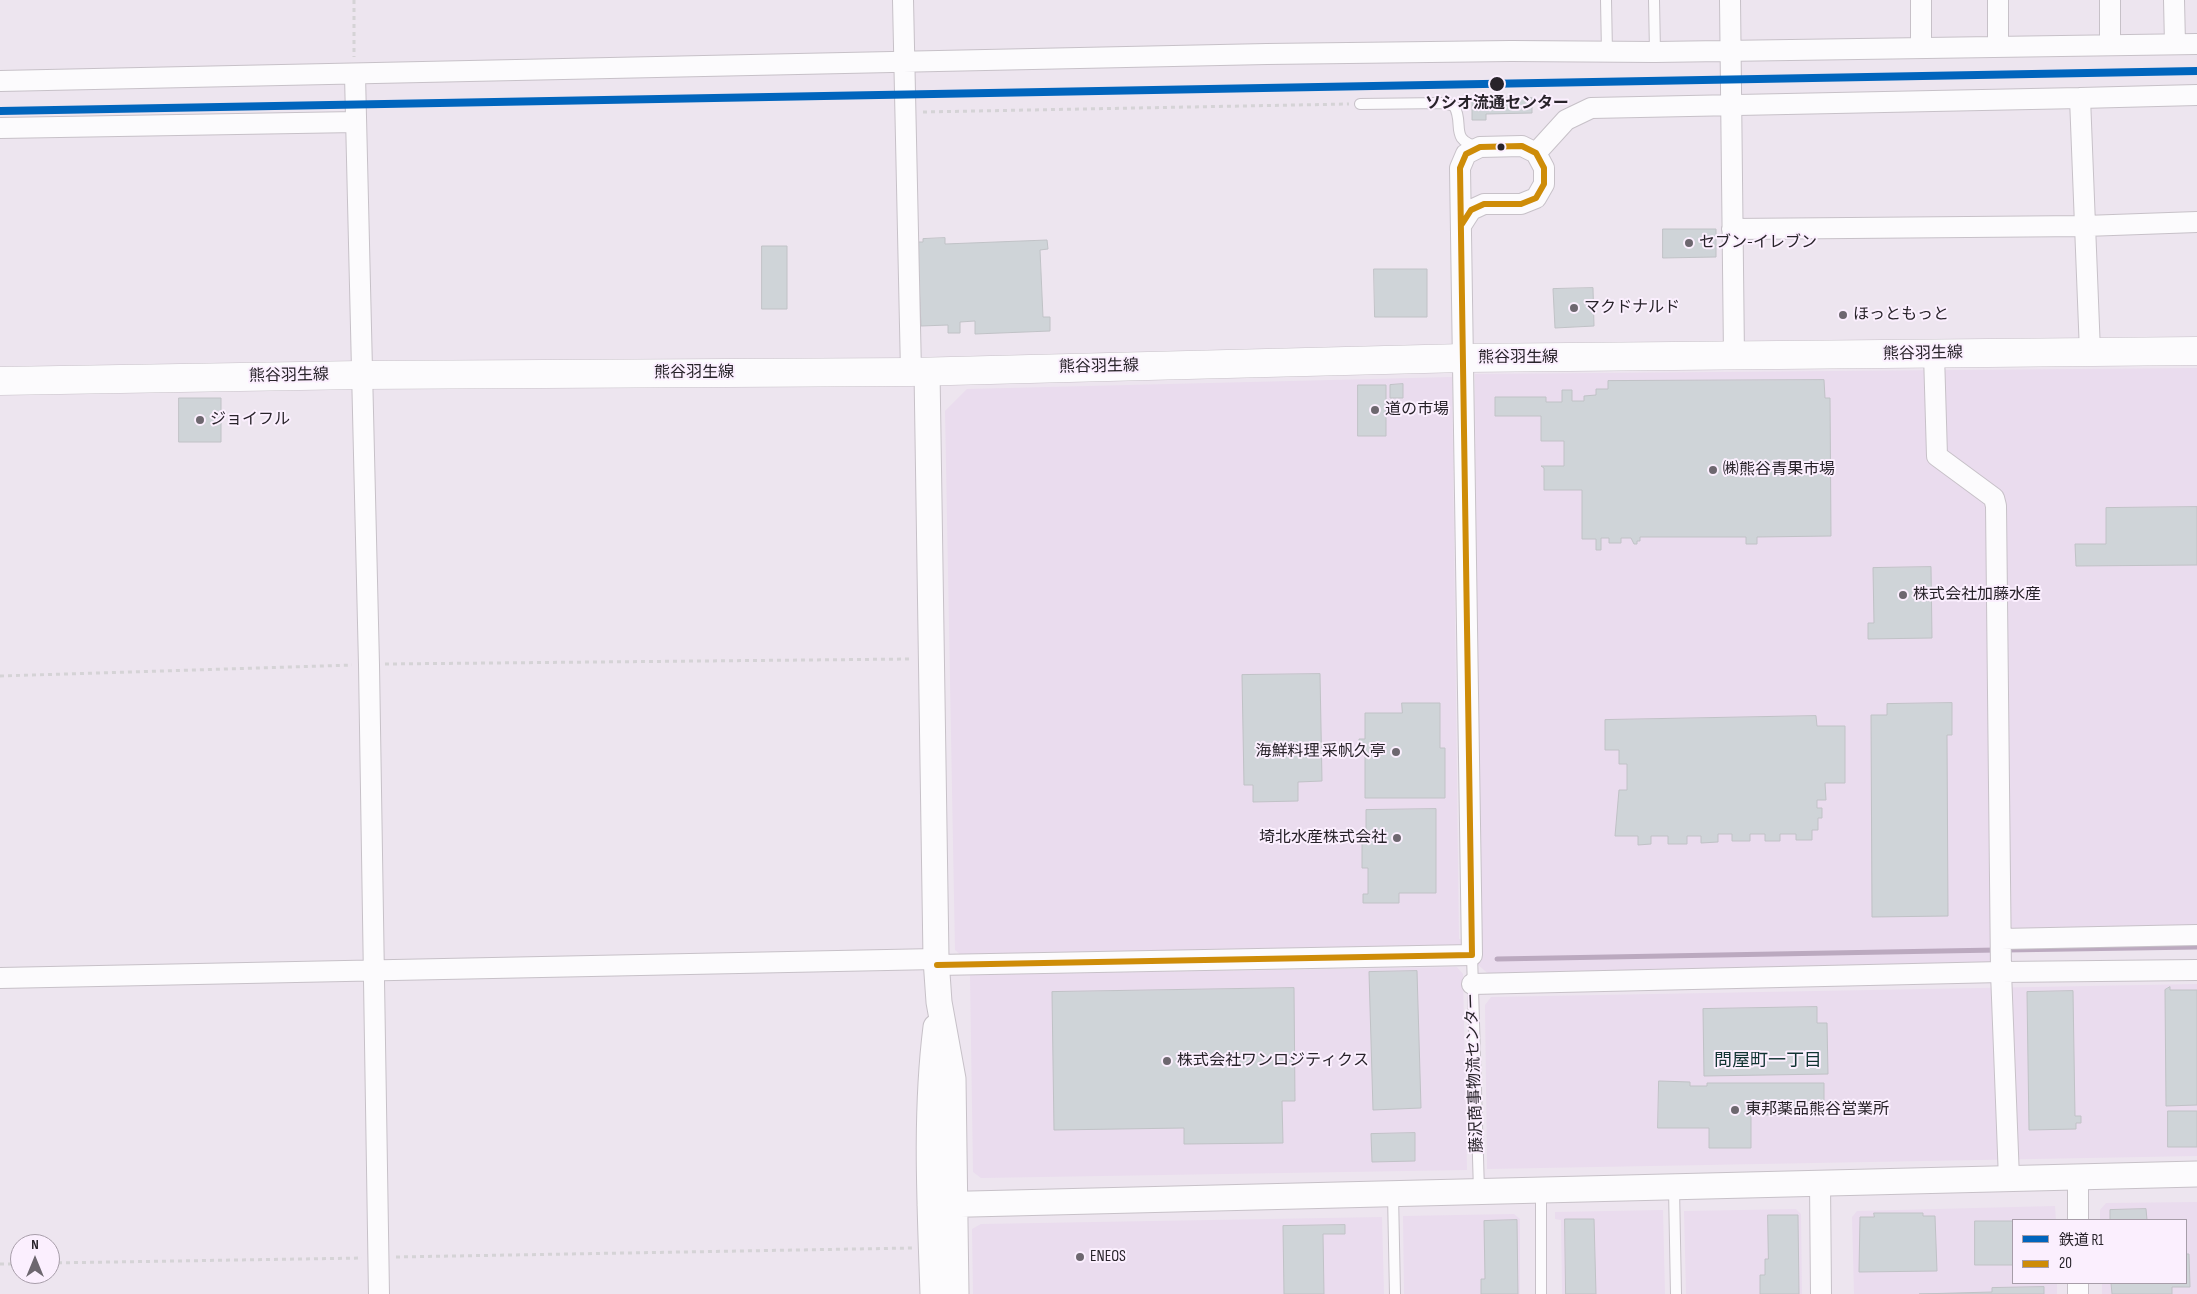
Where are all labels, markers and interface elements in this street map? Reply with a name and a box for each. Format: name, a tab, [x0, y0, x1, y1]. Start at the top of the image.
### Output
marker: ソシオ流通センター	[1488, 75, 1506, 93]
place label: ソシオ流通センター	[1425, 94, 1569, 114]
unlabelled marker	[1496, 142, 1506, 152]
place label: セブン-イレブン	[1699, 233, 1817, 253]
marker: セブン-イレブン	[1683, 237, 1695, 249]
place label: マクドナルド	[1584, 298, 1680, 318]
marker: マクドナルド	[1568, 302, 1580, 314]
place label: ほっともっと	[1853, 305, 1949, 325]
marker: ほっともっと	[1837, 309, 1849, 321]
street label: 熊谷羽生線	[1883, 344, 1963, 364]
street label: 熊谷羽生線	[1478, 348, 1558, 368]
street label: 熊谷羽生線	[1059, 357, 1139, 377]
street label: 熊谷羽生線	[654, 363, 734, 383]
street label: 熊谷羽生線	[249, 366, 329, 386]
place label: 道の市場	[1385, 400, 1449, 420]
marker: 道の市場	[1369, 404, 1381, 416]
place label: ジョイフル	[210, 410, 290, 430]
marker: ジョイフル	[194, 414, 206, 426]
place label: ㈱熊谷青果市場	[1723, 460, 1835, 480]
marker: ㈱熊谷青果市場	[1707, 464, 1719, 476]
place label: 株式会社加藤水産	[1913, 585, 2041, 605]
marker: 株式会社加藤水産	[1897, 589, 1909, 601]
place label: 海鮮料理 采帆久亭	[1255, 742, 1386, 762]
marker: 海鮮料理 采帆久亭	[1390, 746, 1402, 758]
place label: 埼北水産株式会社	[1259, 828, 1387, 848]
marker: 埼北水産株式会社	[1391, 832, 1403, 844]
street label: 藤沢商事物流センター	[1463, 993, 1487, 1153]
district label: 問屋町一丁目	[1714, 1050, 1822, 1072]
place label: 株式会社ワンロジティクス	[1177, 1051, 1369, 1071]
marker: 株式会社ワンロジティクス	[1161, 1055, 1173, 1067]
place label: 東邦薬品熊谷営業所	[1745, 1100, 1889, 1120]
marker: 東邦薬品熊谷営業所	[1729, 1104, 1741, 1116]
legend	[2012, 1219, 2187, 1284]
text: 鉄道 R1	[2059, 1231, 2104, 1250]
north arrow	[10, 1234, 60, 1284]
text: N	[31, 1236, 39, 1253]
place label: ENEOS	[1090, 1247, 1126, 1267]
marker: ENEOS	[1074, 1251, 1086, 1263]
text: 20	[2059, 1254, 2072, 1273]

